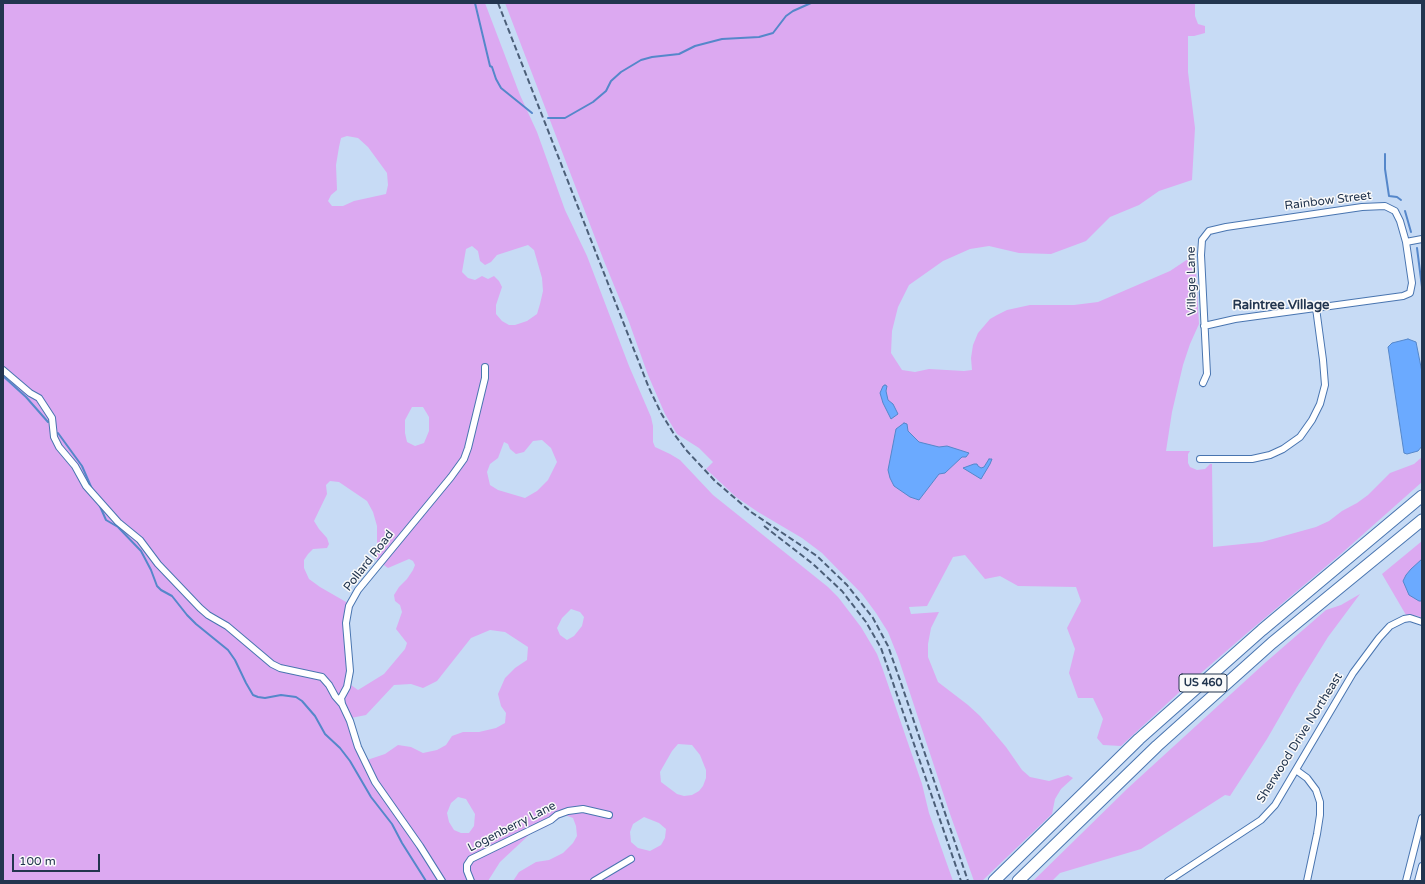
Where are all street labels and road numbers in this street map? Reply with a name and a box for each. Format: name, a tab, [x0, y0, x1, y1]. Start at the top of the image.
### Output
street label: Rainbow Street	[1284, 189, 1372, 213]
street label: Village Lane	[1184, 246, 1200, 316]
street label: Pollard Road	[341, 528, 397, 594]
street label: Sherwood Drive Northeast	[1254, 670, 1346, 806]
road number: US 460	[1179, 674, 1227, 692]
street label: Logenberry Lane	[466, 799, 558, 855]

